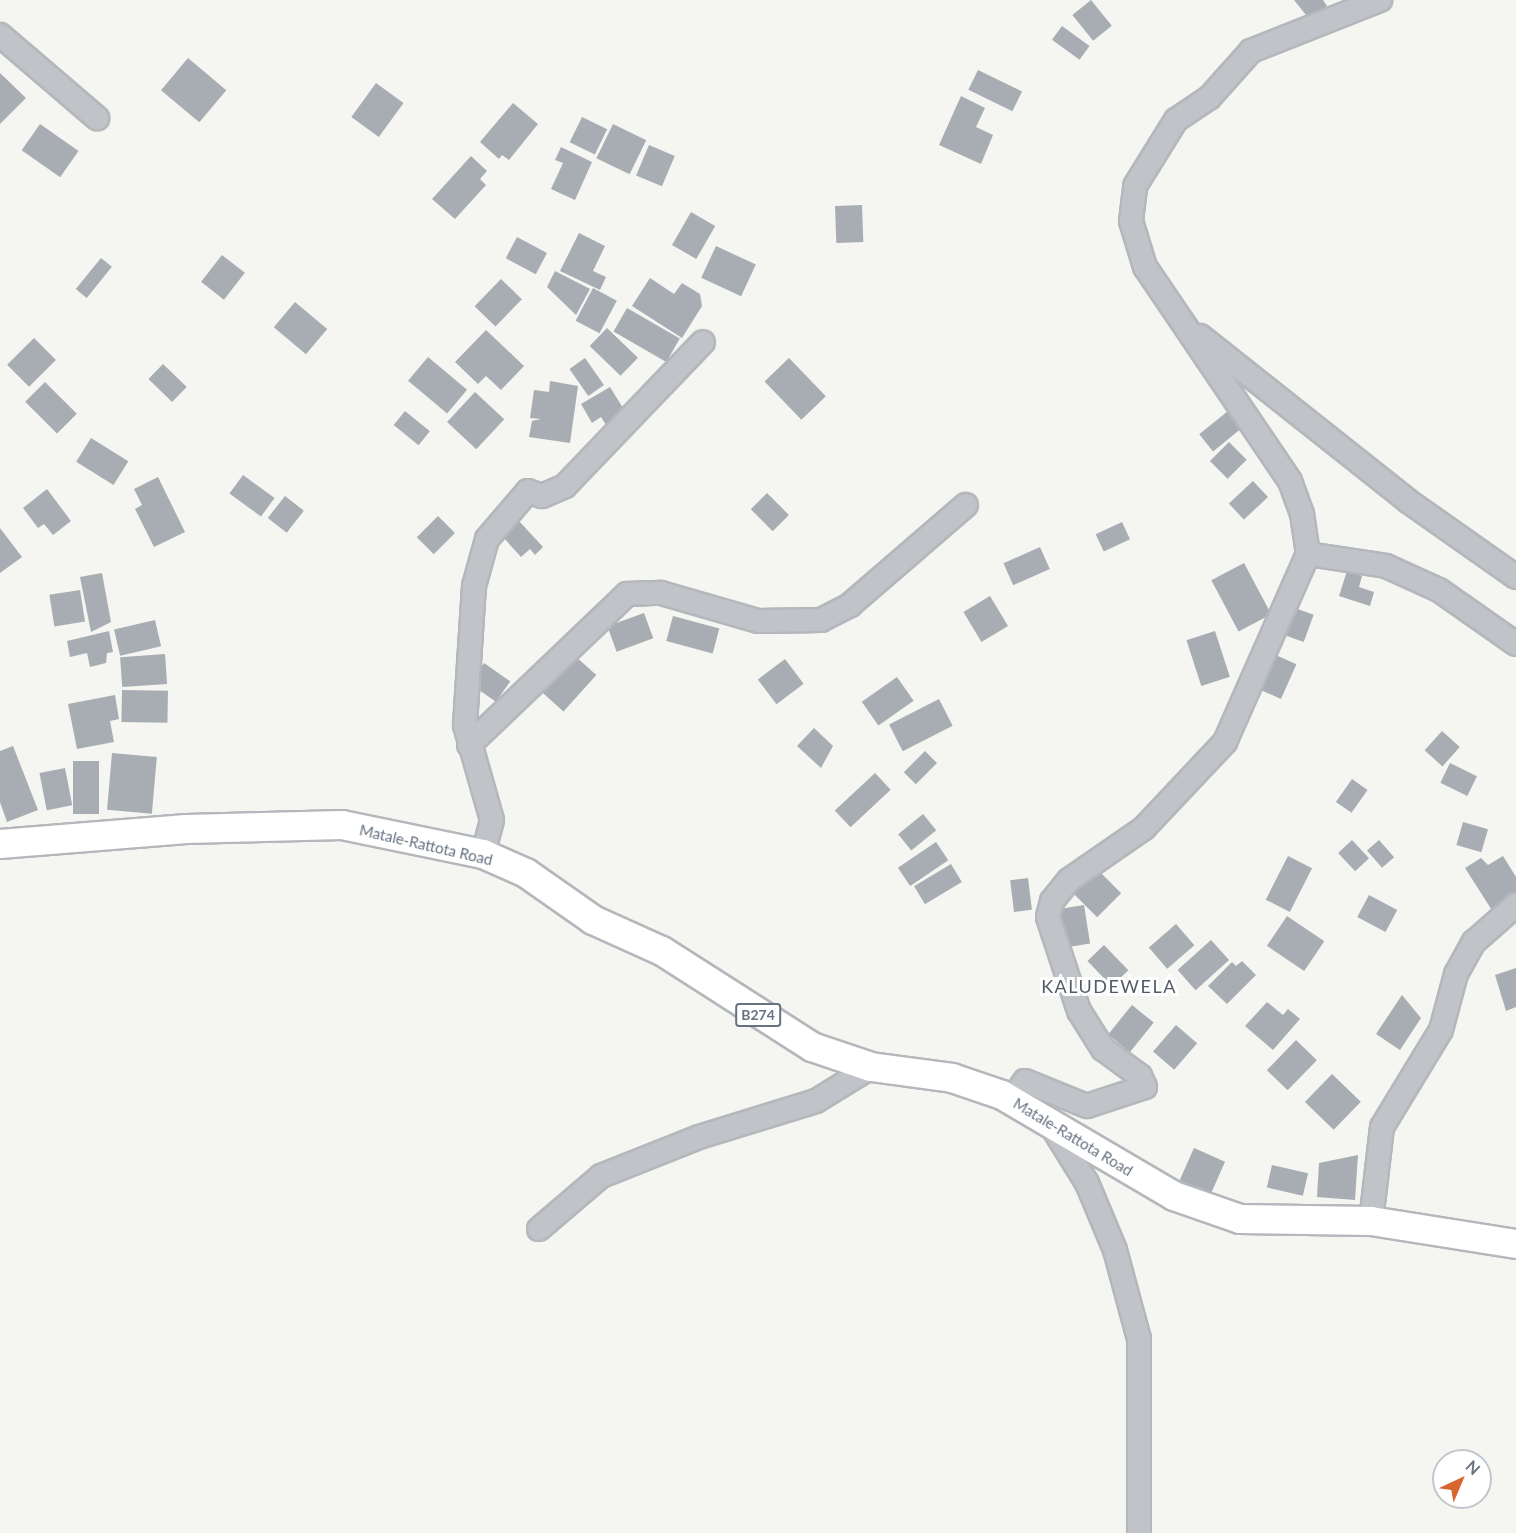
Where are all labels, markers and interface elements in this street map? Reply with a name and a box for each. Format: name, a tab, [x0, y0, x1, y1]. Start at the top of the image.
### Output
street label: Matale-Rattota Road	[358, 821, 494, 869]
district label: KALUDEWELA	[1041, 975, 1177, 997]
road number: B274	[734, 1004, 782, 1026]
street label: Matale-Rattota Road	[1010, 1094, 1136, 1180]
north arrow	[1432, 1449, 1492, 1509]
text: N	[1462, 1456, 1484, 1478]

